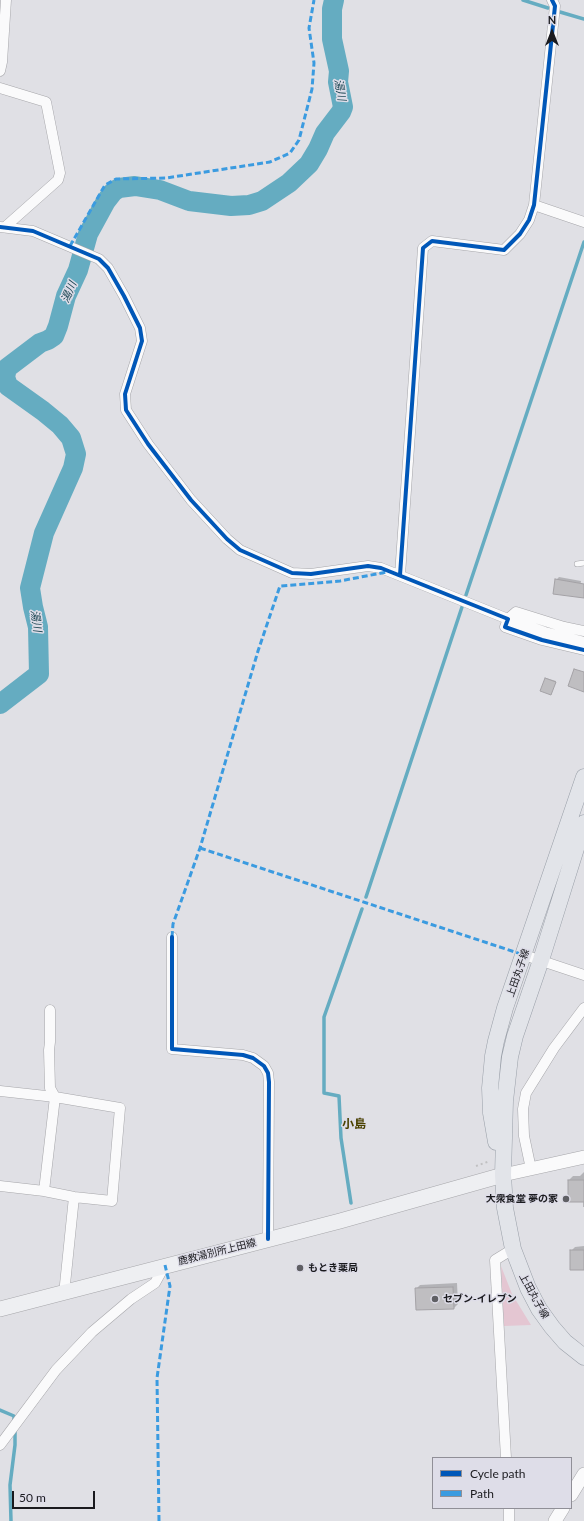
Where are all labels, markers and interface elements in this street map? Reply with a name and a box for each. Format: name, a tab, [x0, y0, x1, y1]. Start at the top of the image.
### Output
north arrow	[532, 12, 572, 52]
text: N	[548, 13, 556, 26]
water label: 湯川	[332, 78, 348, 102]
water label: 湯川	[59, 279, 79, 305]
water label: 湯川	[28, 609, 44, 633]
street label: 上田丸子線	[504, 947, 532, 999]
district label: 小島	[342, 1117, 366, 1131]
place label: 大衆食堂 夢の家	[486, 1193, 558, 1205]
marker: 大衆食堂 夢の家	[561, 1194, 571, 1204]
street label: 鹿教湯別所上田線	[177, 1237, 257, 1267]
place label: もとき薬局	[308, 1262, 358, 1274]
marker: もとき薬局	[295, 1263, 305, 1273]
street label: 上田丸子線	[517, 1271, 551, 1321]
place label: セブン-イレブン	[443, 1293, 517, 1305]
marker: セブン-イレブン	[430, 1294, 440, 1304]
legend	[432, 1457, 572, 1509]
text: Cycle path	[470, 1466, 525, 1481]
scale bar	[14, 1483, 97, 1509]
text: Path	[470, 1486, 494, 1501]
text: 50 m	[19, 1490, 46, 1505]

